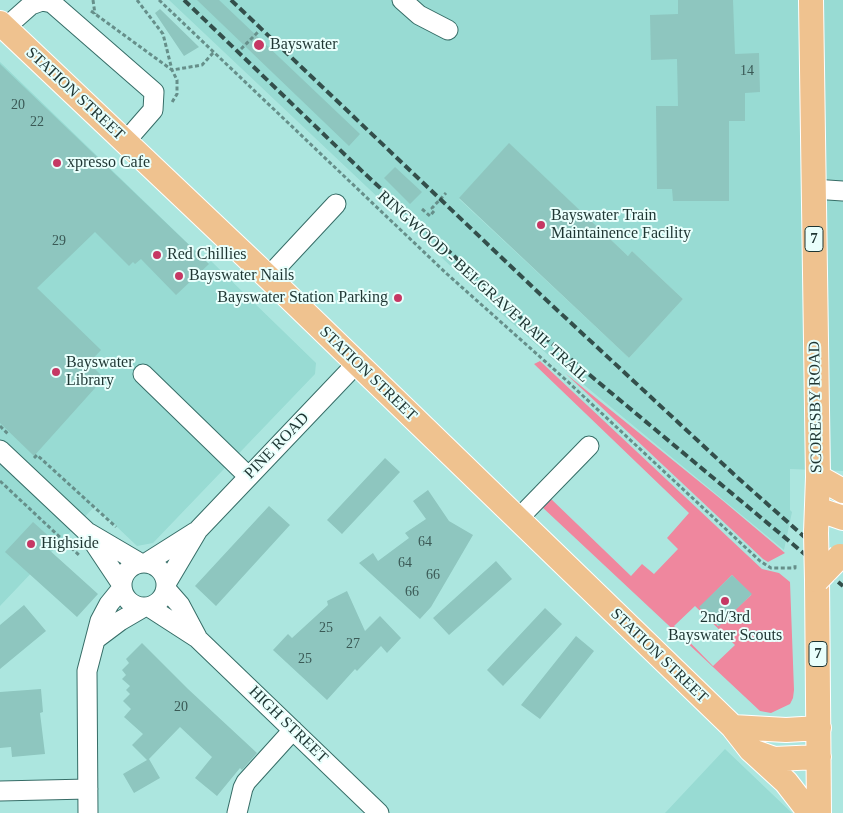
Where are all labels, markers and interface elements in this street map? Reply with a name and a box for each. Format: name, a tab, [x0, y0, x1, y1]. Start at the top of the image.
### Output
place label: Bayswater	[270, 35, 338, 55]
marker: Bayswater	[252, 38, 266, 52]
street label: STATION STREET	[22, 43, 128, 145]
house number: 14	[740, 63, 754, 79]
house number: 20	[11, 97, 25, 113]
house number: 22	[30, 114, 44, 130]
place label: xpresso Cafe	[67, 153, 150, 173]
marker: xpresso Cafe	[51, 157, 63, 169]
street label: RINGWOOD - BELGRAVE RAIL TRAIL	[373, 187, 593, 387]
place label: Bayswater Train Maintainence Facility	[551, 206, 691, 244]
marker: Bayswater Train Maintainence Facility	[535, 219, 547, 231]
road number: 7	[805, 226, 823, 252]
house number: 29	[52, 233, 66, 249]
place label: Red Chillies	[167, 245, 247, 265]
marker: Red Chillies	[151, 249, 163, 261]
place label: Bayswater Nails	[189, 266, 294, 286]
marker: Bayswater Nails	[173, 270, 185, 282]
place label: Bayswater Station Parking	[217, 288, 388, 308]
marker: Bayswater Station Parking	[392, 292, 404, 304]
street label: STATION STREET	[315, 323, 421, 425]
street label: SCORESBY ROAD	[805, 341, 827, 473]
place label: Bayswater Library	[66, 353, 134, 391]
marker: Bayswater Library	[50, 366, 62, 378]
street label: PINE ROAD	[241, 409, 313, 483]
place label: Highside	[41, 534, 99, 554]
house number: 64	[418, 534, 432, 550]
marker: Highside	[25, 538, 37, 550]
house number: 64	[398, 555, 412, 571]
house number: 66	[426, 567, 440, 583]
house number: 66	[405, 584, 419, 600]
marker: 2nd/3rd Bayswater Scouts	[719, 595, 731, 607]
street label: STATION STREET	[606, 605, 712, 707]
place label: 2nd/3rd Bayswater Scouts	[668, 608, 782, 646]
house number: 25	[319, 620, 333, 636]
house number: 27	[346, 636, 360, 652]
road number: 7	[809, 642, 827, 666]
house number: 25	[298, 651, 312, 667]
street label: HIGH STREET	[244, 682, 332, 768]
house number: 20	[174, 699, 188, 715]

